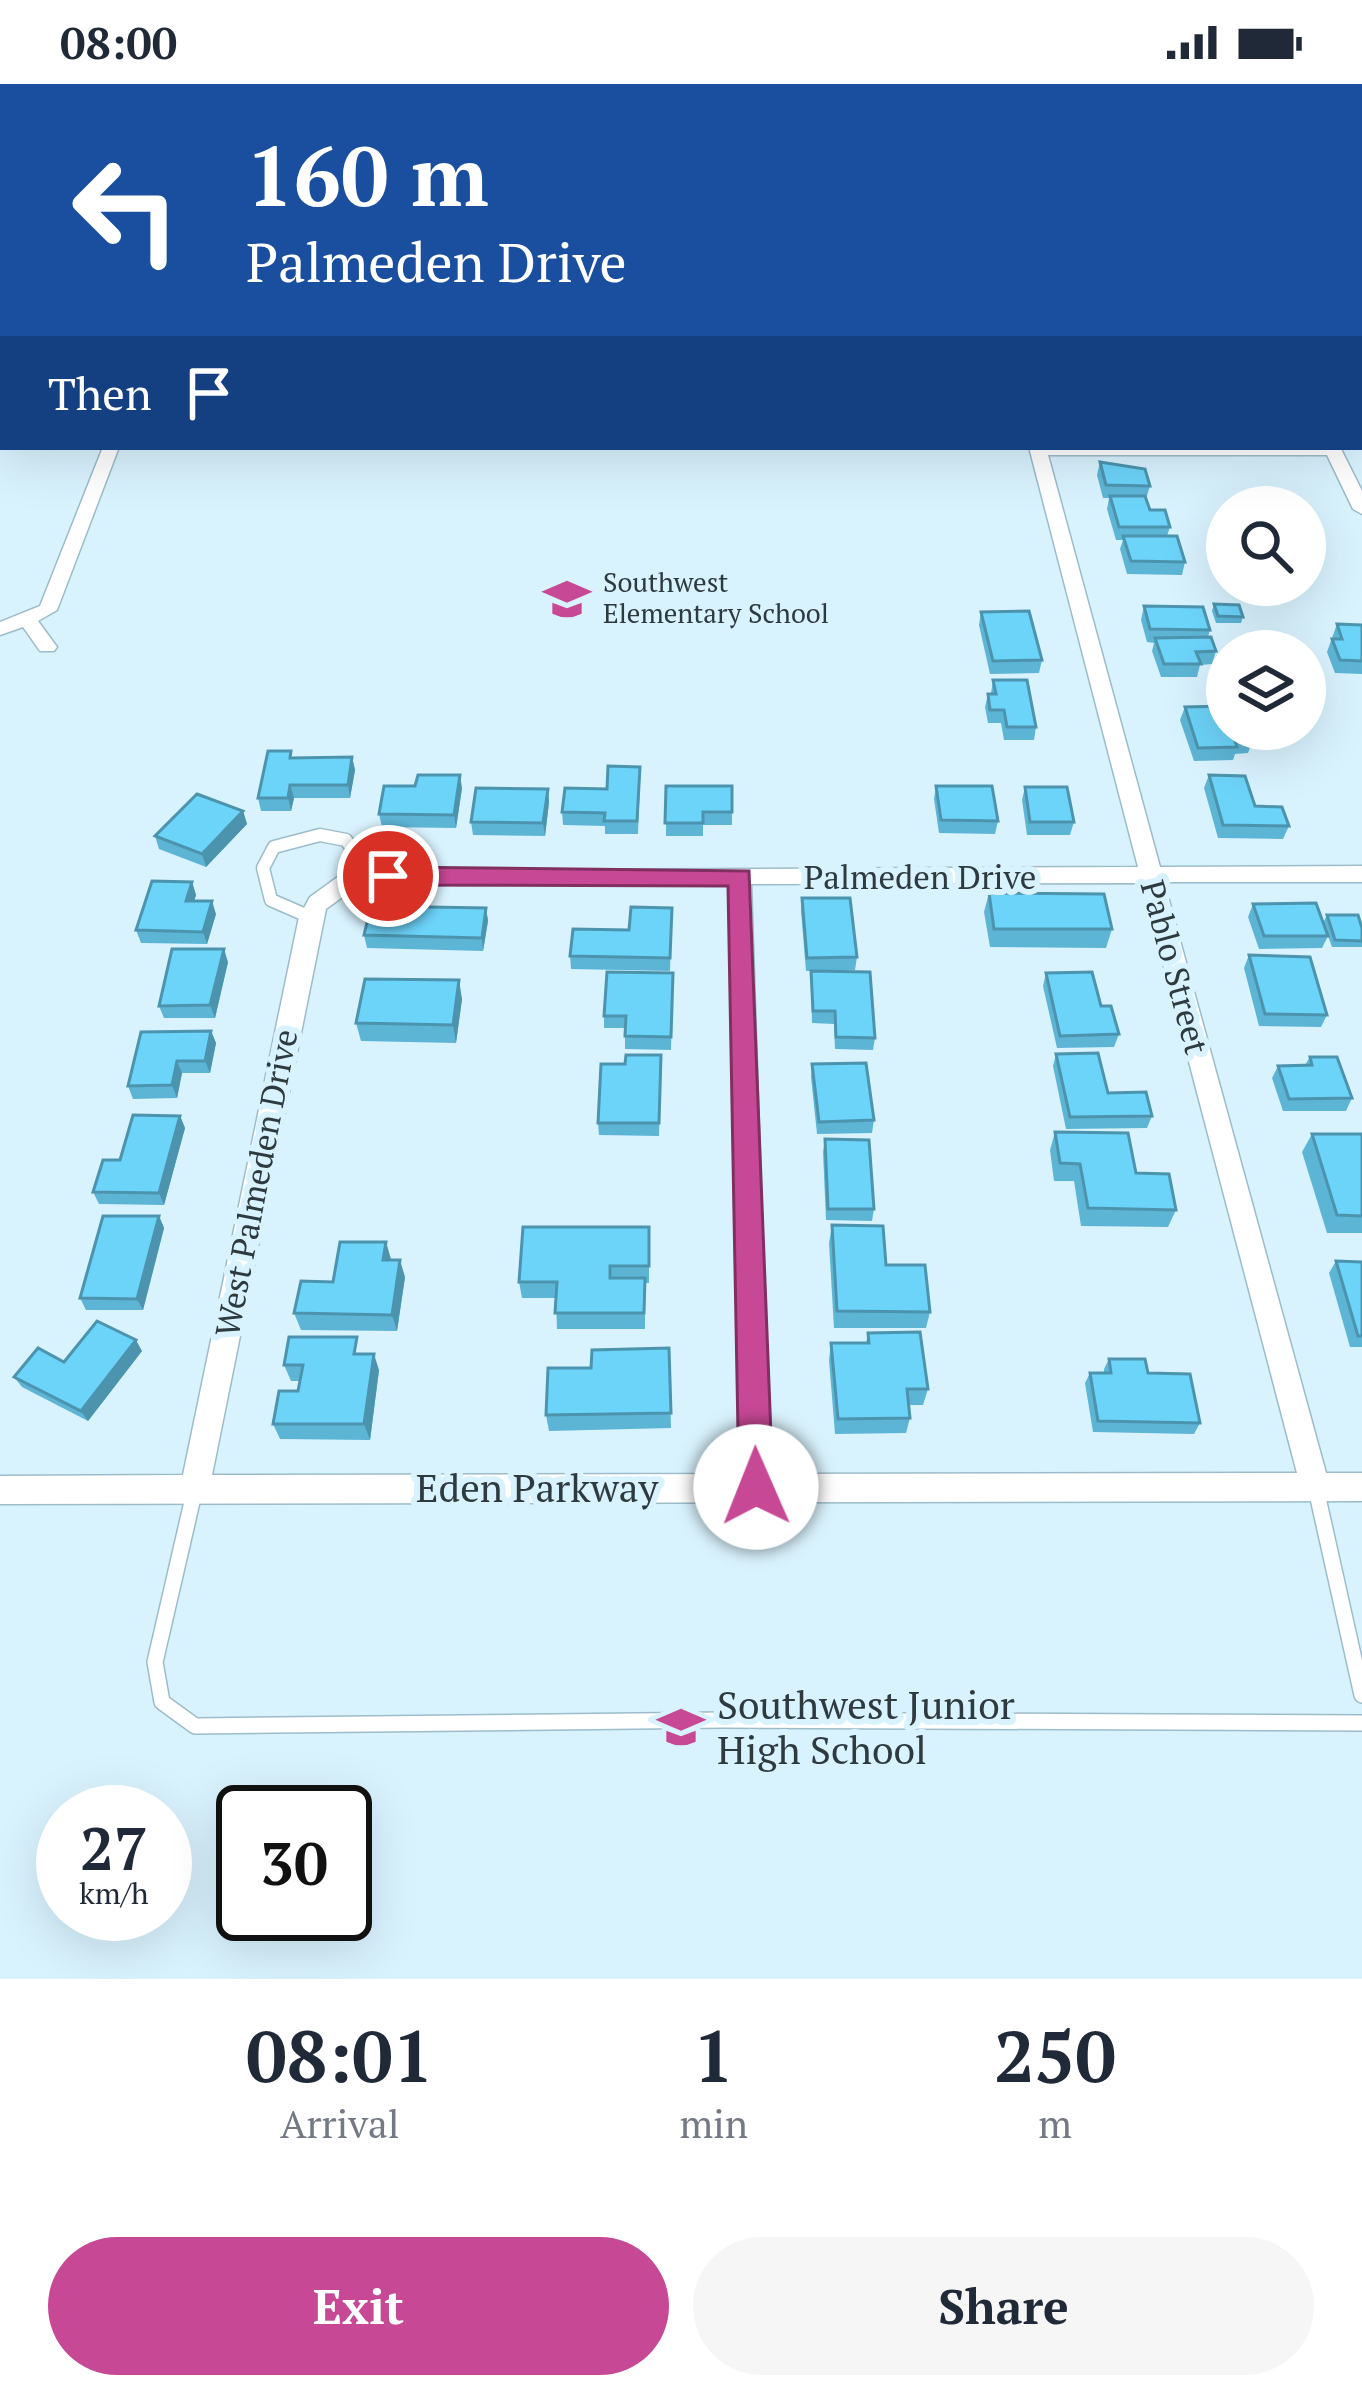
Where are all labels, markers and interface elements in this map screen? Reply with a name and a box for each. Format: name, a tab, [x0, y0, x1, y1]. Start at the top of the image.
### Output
text: 08:00	[60, 12, 177, 72]
text: 160 m	[246, 119, 489, 230]
icon: left	[48, 132, 204, 288]
text: Palmeden Drive	[246, 226, 627, 297]
icon: arrive	[176, 360, 242, 426]
text: Then	[48, 363, 152, 423]
map controls	[1206, 486, 1326, 750]
button: search	[1206, 486, 1326, 606]
place label: Southwest Elementary School	[603, 564, 829, 631]
school or university icon: Southwest Elementary School	[542, 574, 592, 624]
button: layers	[1206, 630, 1326, 750]
pin	[337, 825, 439, 927]
icon: arrive	[355, 843, 421, 909]
street label: Palmeden Drive	[804, 855, 1036, 898]
street label: Pablo Street	[1132, 875, 1219, 1059]
street label: West Palmeden Drive	[205, 1025, 306, 1340]
position arrow	[693, 1424, 819, 1550]
street label: Eden Parkway	[416, 1461, 659, 1513]
place label: Southwest Junior High School	[717, 1678, 1015, 1775]
school or university icon: Southwest Junior High School	[656, 1702, 706, 1752]
speed limit sign: 30	[216, 1785, 372, 1941]
text: 27	[80, 1808, 148, 1887]
text: km/h	[79, 1873, 149, 1913]
text: 08:01	[246, 2007, 433, 2103]
text: 1	[693, 2007, 734, 2103]
text: 250	[994, 2007, 1116, 2103]
text: Arrival	[280, 2097, 399, 2149]
text: min	[679, 2097, 748, 2149]
text: m	[1038, 2097, 1072, 2149]
button: Exit	[48, 2237, 669, 2375]
button: Share	[693, 2237, 1314, 2375]

